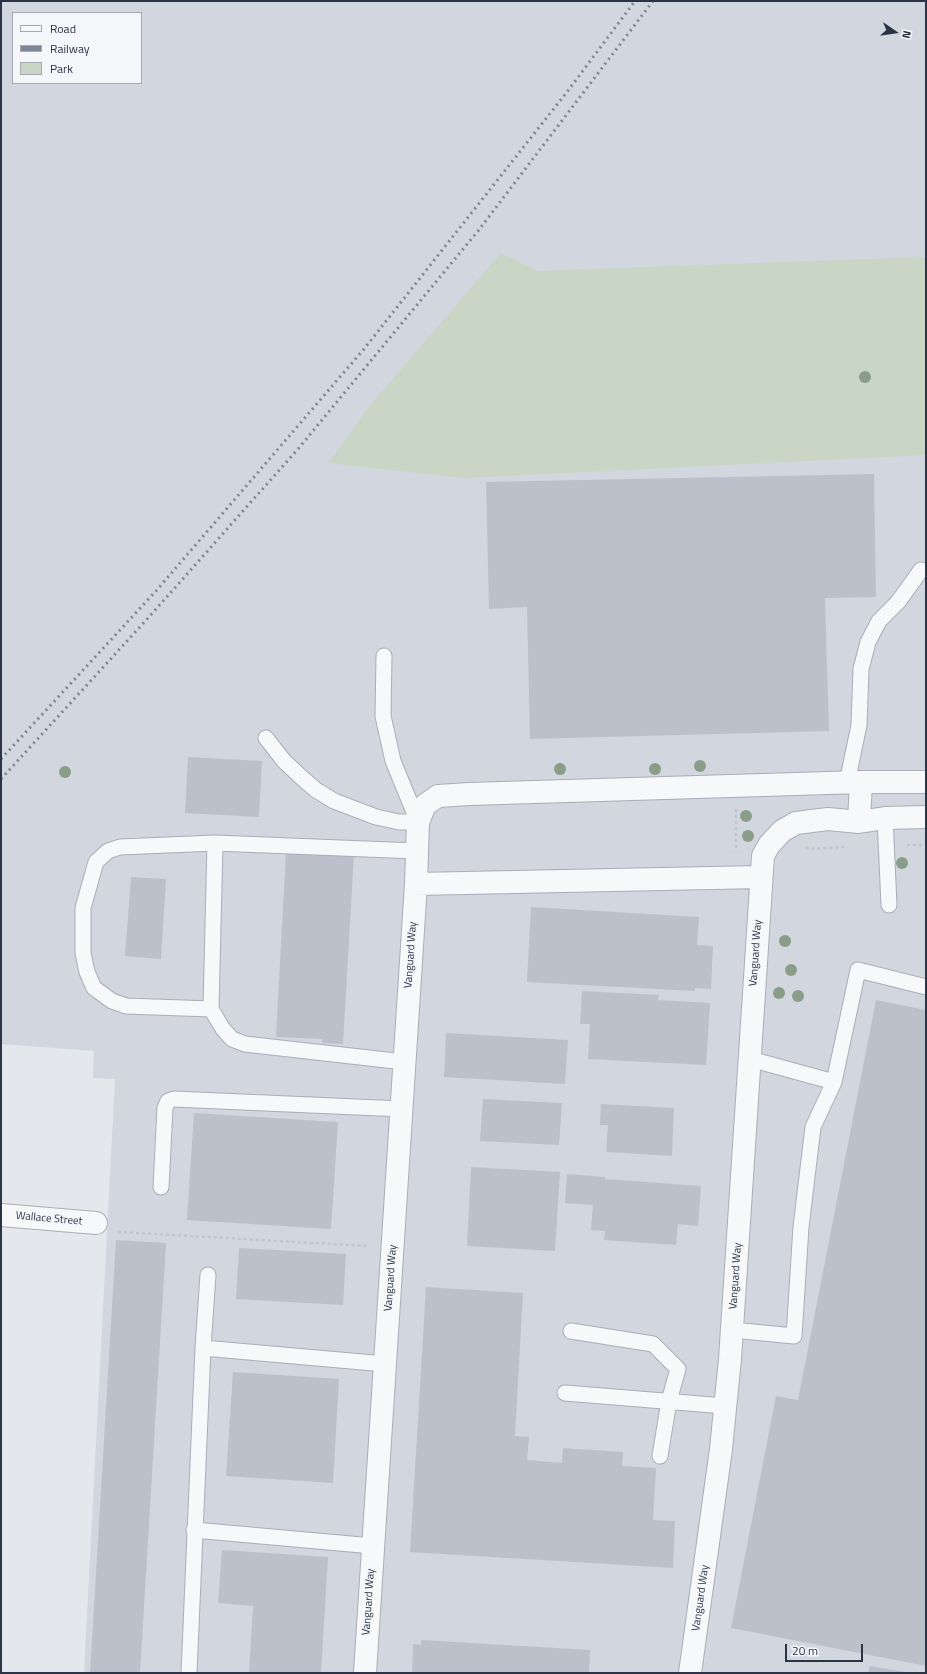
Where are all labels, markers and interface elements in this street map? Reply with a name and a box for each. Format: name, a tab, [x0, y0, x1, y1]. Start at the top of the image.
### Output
legend	[12, 12, 142, 84]
north arrow	[875, 12, 915, 52]
text: Road	[50, 19, 76, 38]
text: N	[898, 29, 915, 40]
text: Railway	[50, 39, 90, 58]
text: Park	[50, 59, 73, 78]
street label: Vanguard Way	[747, 919, 765, 987]
street label: Vanguard Way	[402, 921, 420, 989]
street label: Wallace Street	[15, 1210, 83, 1228]
street label: Vanguard Way	[727, 1242, 745, 1310]
street label: Vanguard Way	[382, 1244, 400, 1312]
street label: Vanguard Way	[690, 1564, 712, 1632]
street label: Vanguard Way	[360, 1568, 378, 1636]
scale bar	[787, 1636, 865, 1662]
text: 20 m	[792, 1641, 818, 1660]

